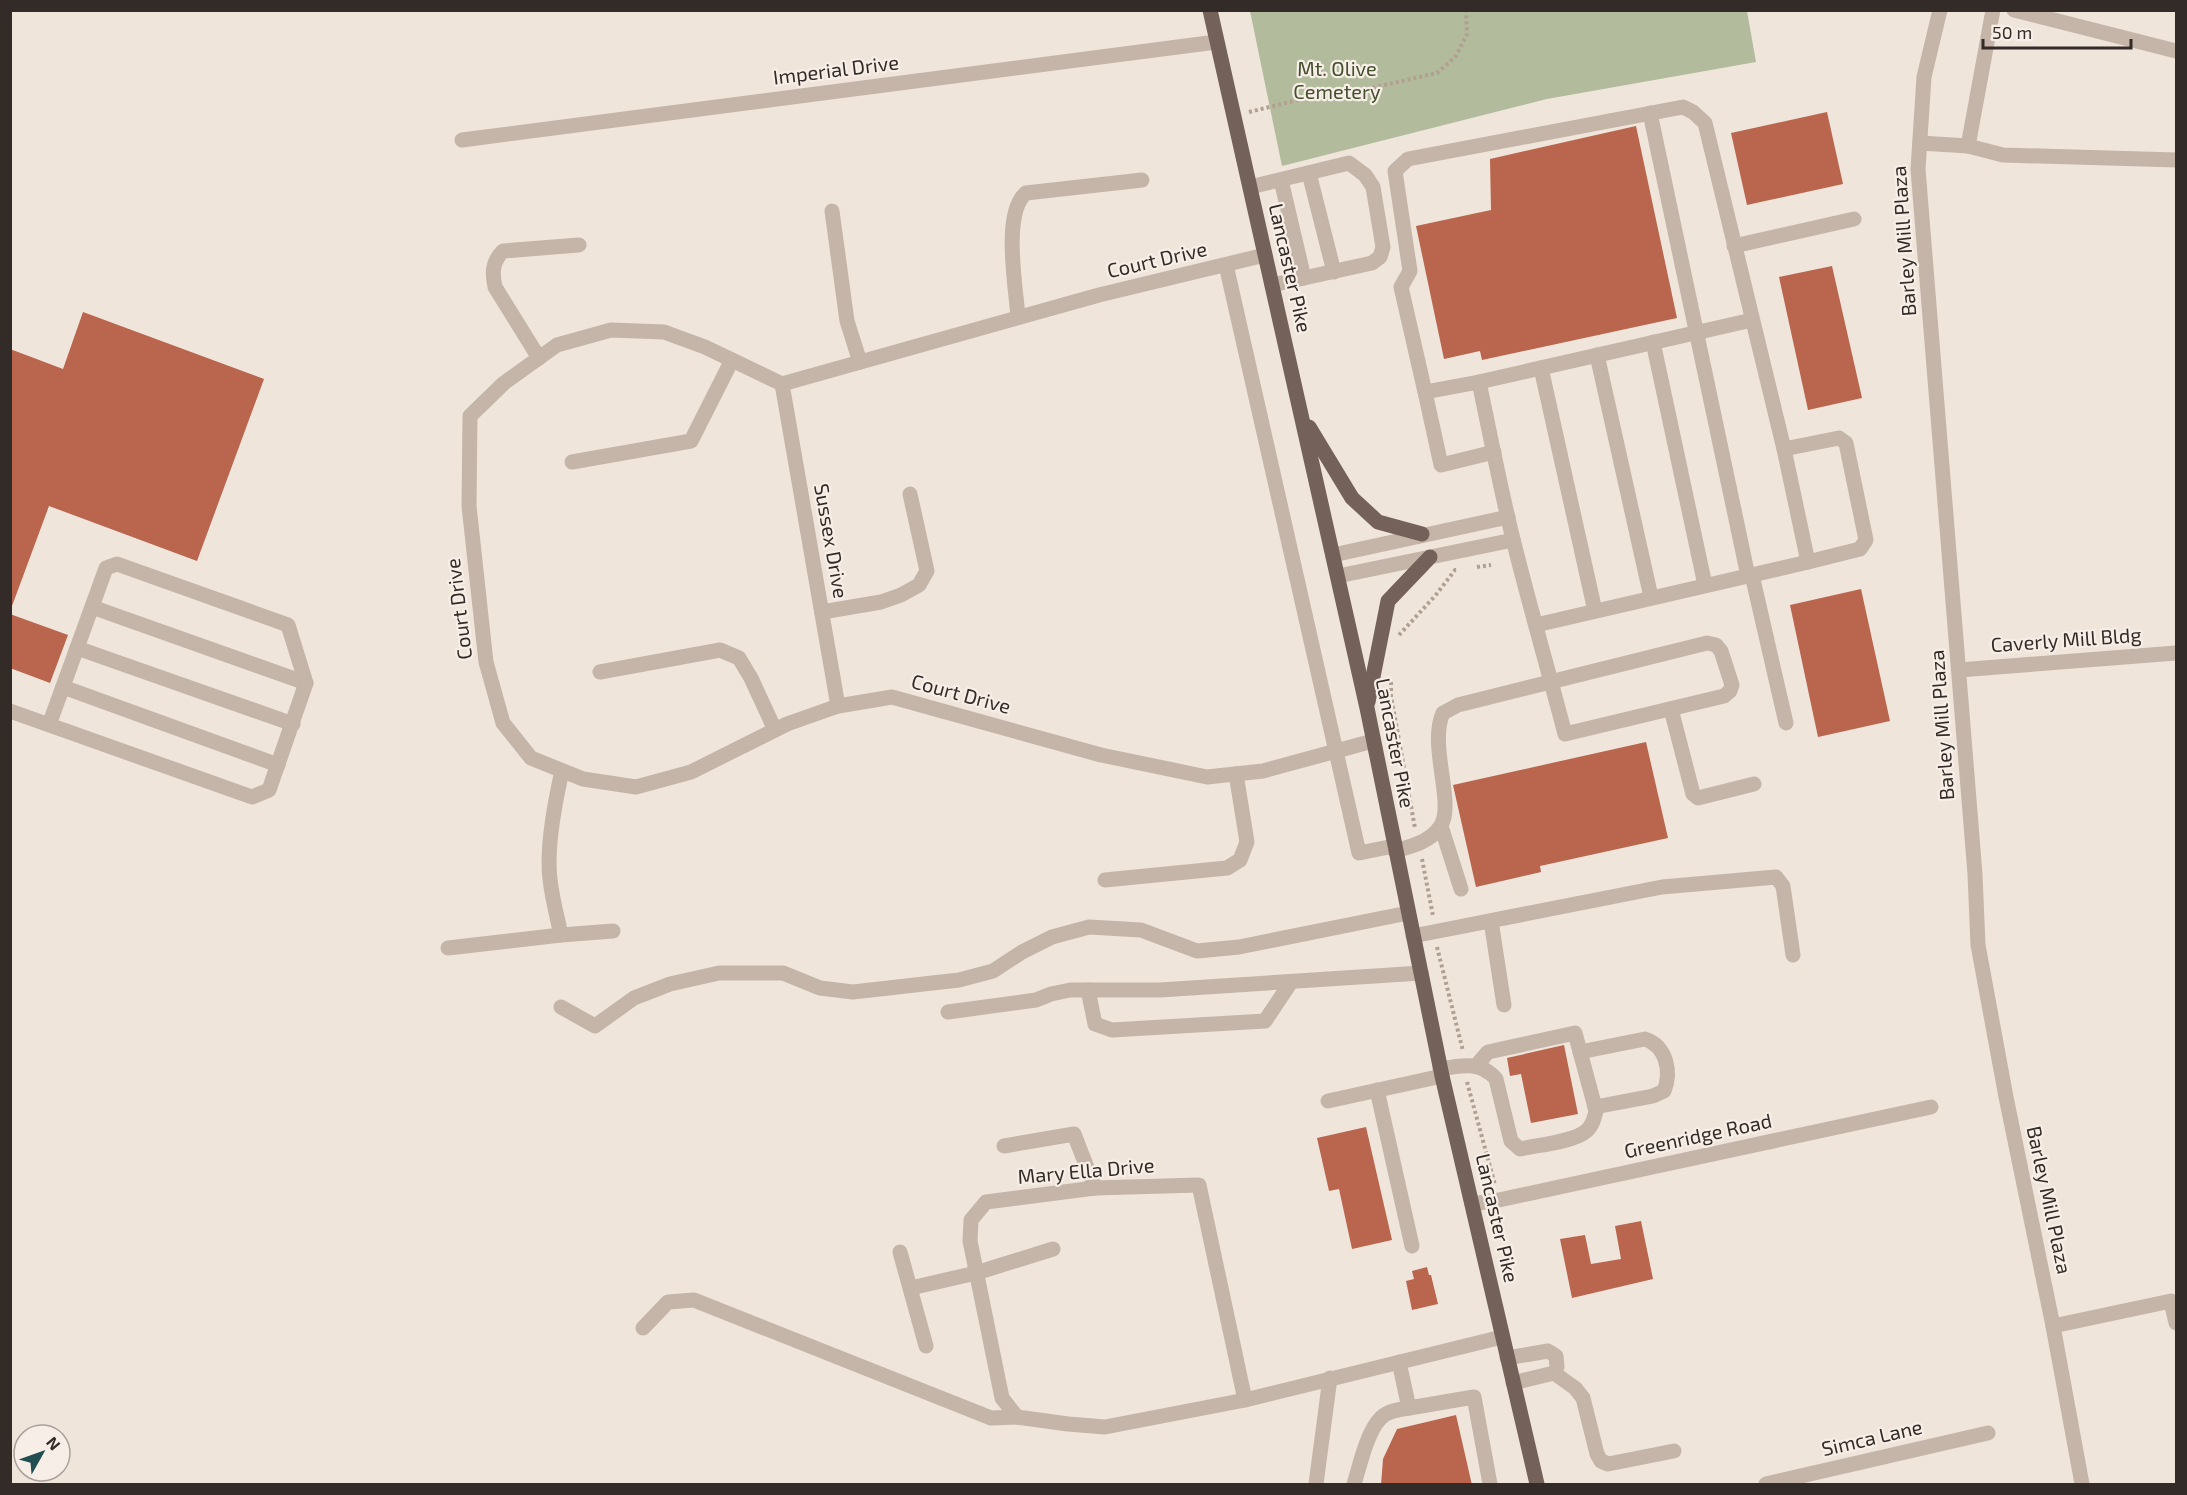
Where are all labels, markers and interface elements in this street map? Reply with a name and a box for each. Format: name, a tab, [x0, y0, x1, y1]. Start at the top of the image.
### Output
scale bar	[1983, 12, 2132, 50]
text: 50 m	[1992, 21, 2032, 43]
street label: Imperial Drive	[772, 49, 900, 89]
park label: Mt. Olive Cemetery	[1293, 56, 1381, 103]
street label: Barley Mill Plaza	[1886, 165, 1920, 317]
street label: Lancaster Pike	[1264, 201, 1317, 335]
street label: Court Drive	[1105, 236, 1209, 282]
street label: Sussex Drive	[810, 482, 854, 600]
street label: Court Drive	[440, 557, 476, 661]
street label: Caverly Mill Bldg	[1990, 622, 2142, 656]
street label: Barley Mill Plaza	[1924, 649, 1958, 801]
street label: Court Drive	[909, 668, 1014, 718]
street label: Lancaster Pike	[1372, 676, 1420, 810]
street label: Greenridge Road	[1622, 1108, 1774, 1162]
street label: Barley Mill Plaza	[2023, 1124, 2077, 1276]
street label: Lancaster Pike	[1471, 1151, 1524, 1285]
street label: Mary Ella Drive	[1017, 1152, 1155, 1188]
street label: Simca Lane	[1819, 1414, 1924, 1460]
north arrow	[12, 1423, 72, 1483]
text: N	[43, 1433, 65, 1454]

